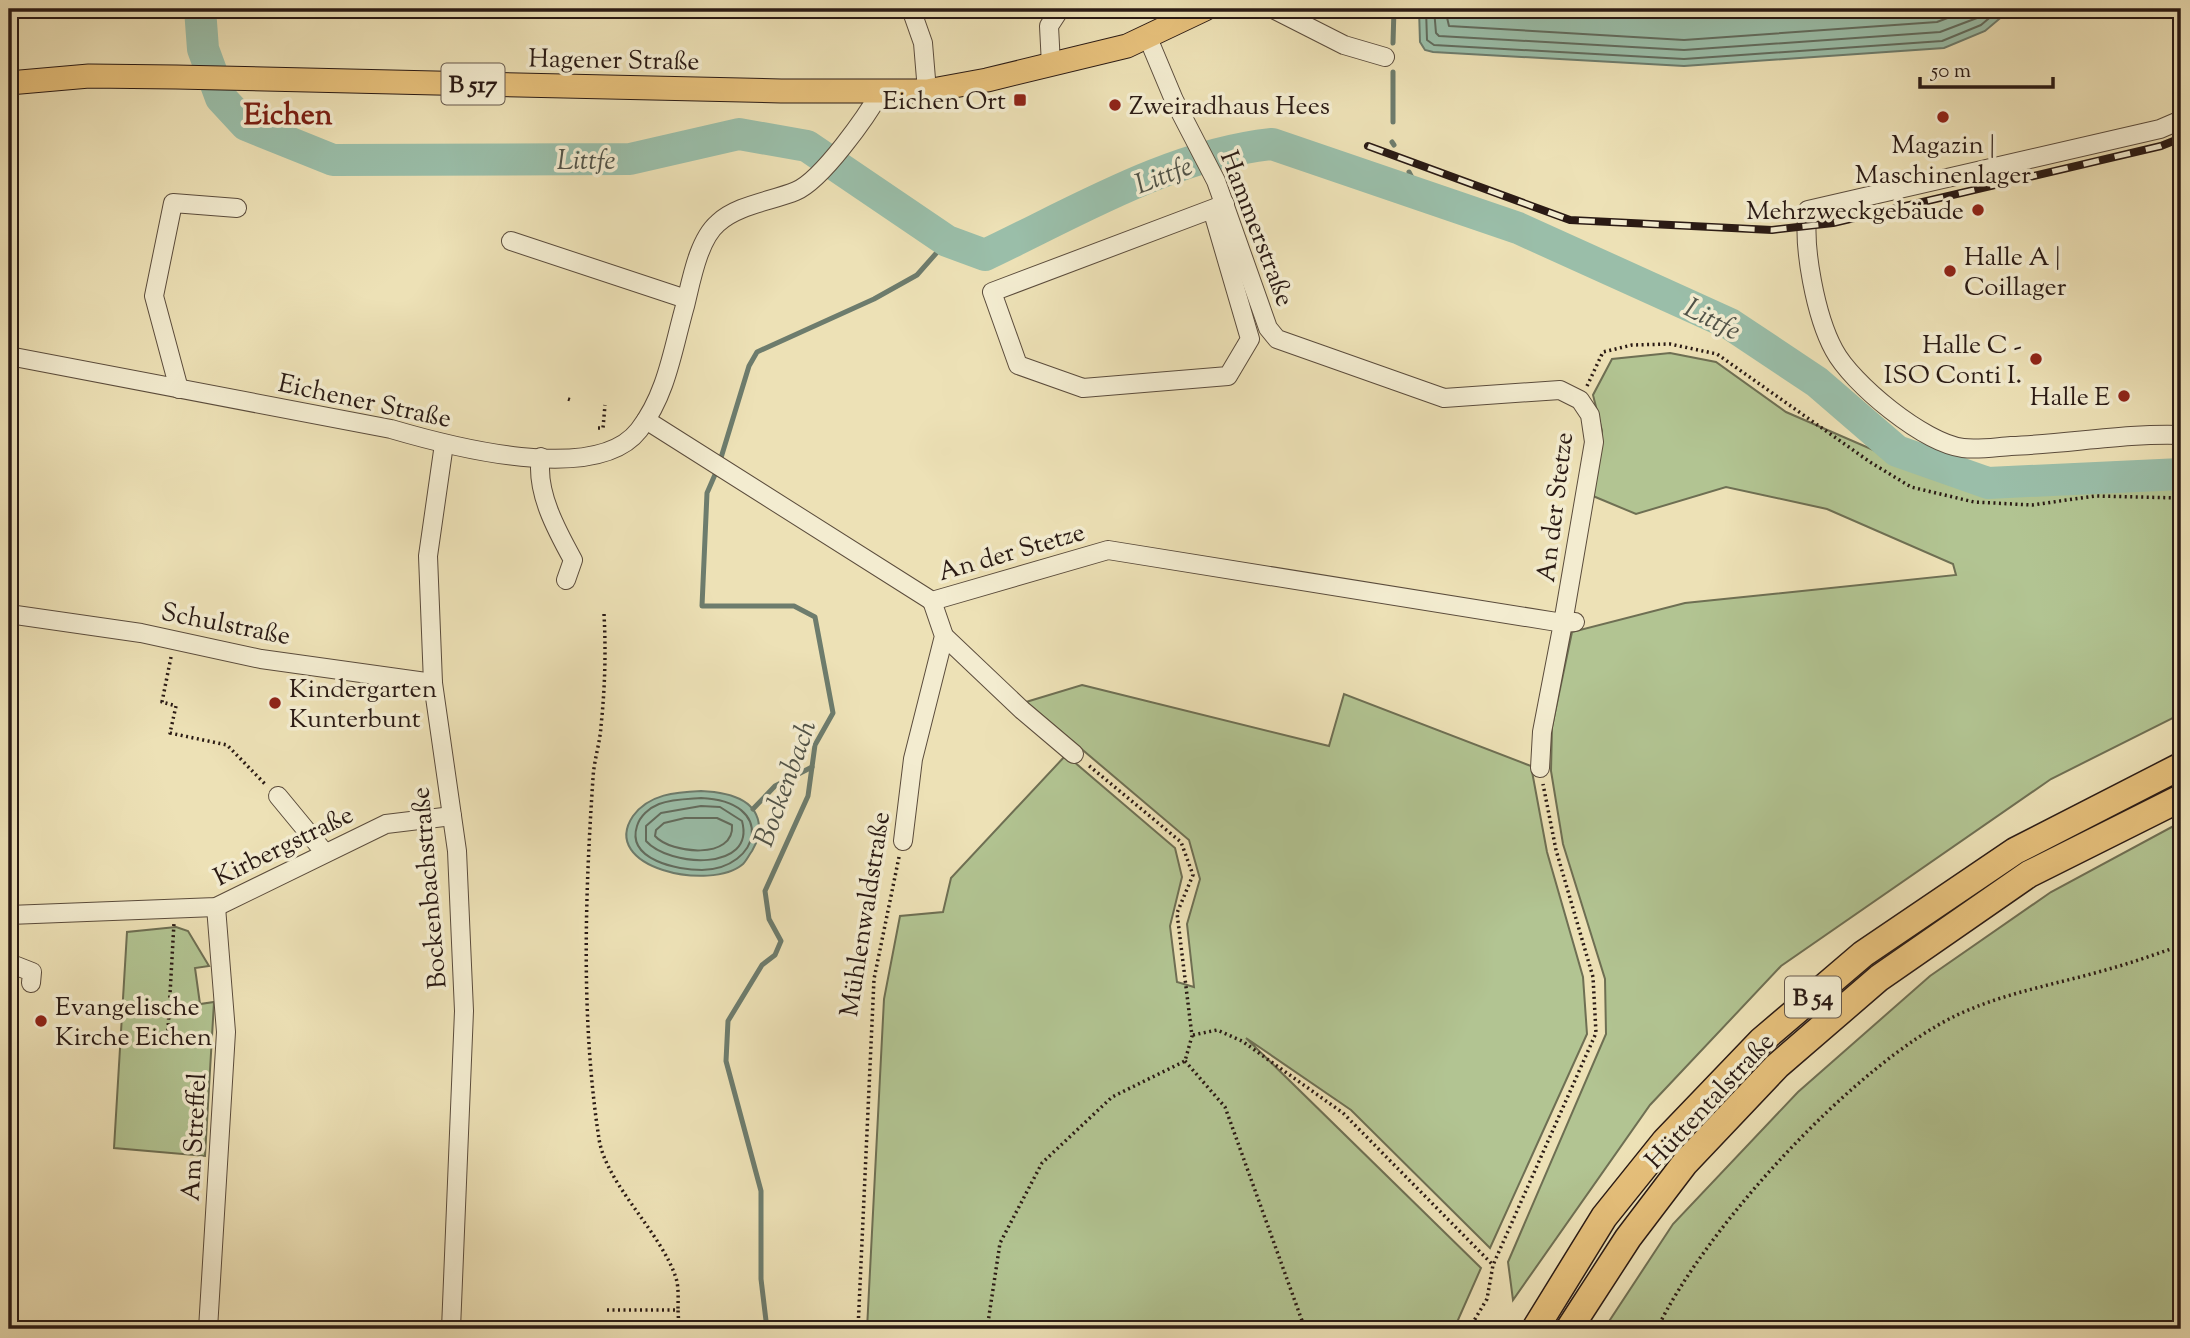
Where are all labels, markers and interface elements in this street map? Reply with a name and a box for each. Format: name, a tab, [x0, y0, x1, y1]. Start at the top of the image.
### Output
street label: Hagener Straße	[528, 42, 700, 81]
scale bar	[1920, 46, 2054, 90]
text: 50 m	[1930, 57, 1971, 87]
road number: B 517	[442, 64, 504, 104]
place label: Eichen Ort	[883, 84, 1006, 121]
place label: Zweiradhaus Hees	[1129, 89, 1330, 126]
marker: Eichen Ort	[1012, 92, 1028, 108]
district label: Eichen	[244, 95, 333, 138]
marker: Zweiradhaus Hees	[1107, 97, 1123, 113]
marker: Magazin | Maschinenlager	[1935, 109, 1951, 125]
place label: Magazin | Maschinenlager	[1855, 128, 2031, 195]
water label: Littfe	[557, 142, 615, 182]
street label: Hammerstraße	[1209, 146, 1302, 312]
water label: Littfe	[1129, 148, 1199, 206]
place label: Mehrzweckgebäude	[1746, 194, 1964, 231]
marker: Mehrzweckgebäude	[1970, 202, 1986, 218]
place label: Halle A | Coillager	[1964, 240, 2067, 307]
marker: Halle A | Coillager	[1942, 263, 1958, 279]
water label: Littfe	[1676, 289, 1747, 352]
place label: Halle C - ISO Conti I.	[1884, 328, 2022, 395]
marker: Halle C - ISO Conti I.	[2028, 351, 2044, 367]
street label: Eichener Straße	[274, 366, 454, 439]
place label: Halle E	[2030, 380, 2110, 417]
marker: Halle E	[2116, 388, 2132, 404]
street label: An der Stetze	[1529, 430, 1584, 585]
street label: An der Stetze	[934, 515, 1089, 592]
street label: Schulstraße	[158, 595, 293, 656]
place label: Kindergarten Kunterbunt	[289, 672, 437, 739]
marker: Kindergarten Kunterbunt	[267, 695, 283, 711]
water label: Bockenbach	[745, 715, 828, 853]
street label: Bockenbachstraße	[403, 785, 458, 990]
street label: Kirbergstraße	[208, 798, 360, 897]
street label: Mühlenwaldstraße	[832, 809, 901, 1020]
road number: B 54	[1785, 976, 1841, 1017]
place label: Evangelische Kirche Eichen	[55, 990, 212, 1057]
marker: Evangelische Kirche Eichen	[33, 1013, 49, 1029]
street label: Hüttentalstraße	[1638, 1025, 1784, 1178]
street label: Am Streffel	[174, 1072, 217, 1202]

